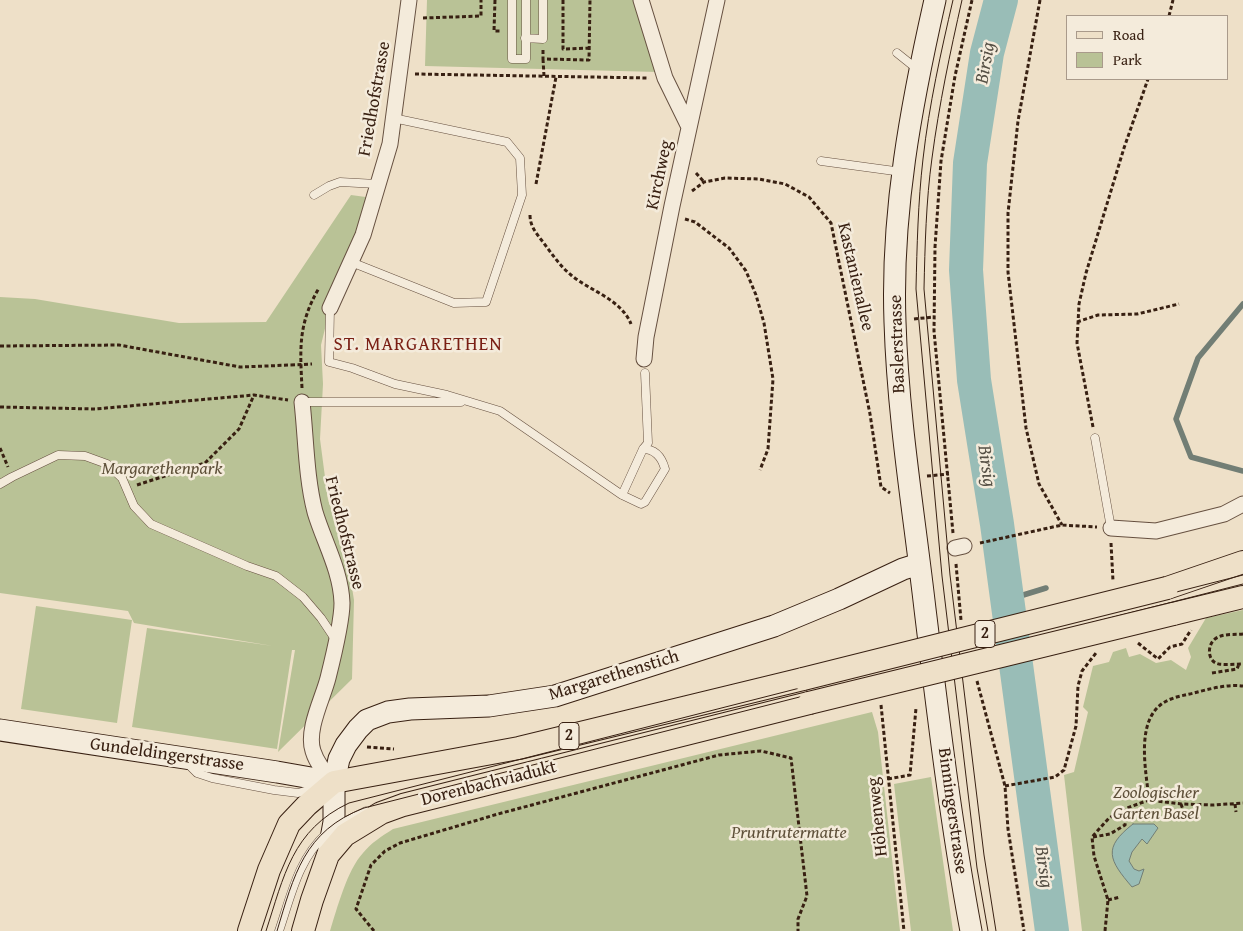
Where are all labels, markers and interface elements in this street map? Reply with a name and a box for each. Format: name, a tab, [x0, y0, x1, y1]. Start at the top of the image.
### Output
legend	[1066, 15, 1228, 80]
text: Road	[1113, 24, 1144, 45]
street label: Friedhofstrasse	[354, 40, 396, 158]
water label: Birsig	[971, 40, 1001, 86]
text: Park	[1113, 49, 1142, 70]
street label: Kirchweg	[642, 138, 678, 212]
street label: Kastanienallee	[832, 221, 878, 333]
street label: Baslerstrasse	[885, 294, 911, 394]
district label: ST. MARGARETHEN	[332, 334, 504, 356]
water label: Birsig	[972, 444, 1000, 488]
park label: Margarethenpark	[101, 458, 223, 480]
street label: Friedhofstrasse	[319, 474, 369, 592]
road number: 2	[975, 620, 995, 648]
street label: Margarethenstich	[546, 646, 682, 706]
road number: 2	[559, 722, 579, 749]
street label: Gundeldingerstrasse	[89, 734, 245, 776]
street label: Binningerstrasse	[932, 746, 972, 876]
street label: Dorenbachviadukt	[419, 757, 559, 811]
street label: Höhenweg	[863, 776, 893, 858]
park label: Zoologischer Garten Basel	[1113, 782, 1199, 824]
park label: Pruntrutermatte	[731, 822, 847, 844]
water label: Birsig	[1029, 845, 1057, 889]

